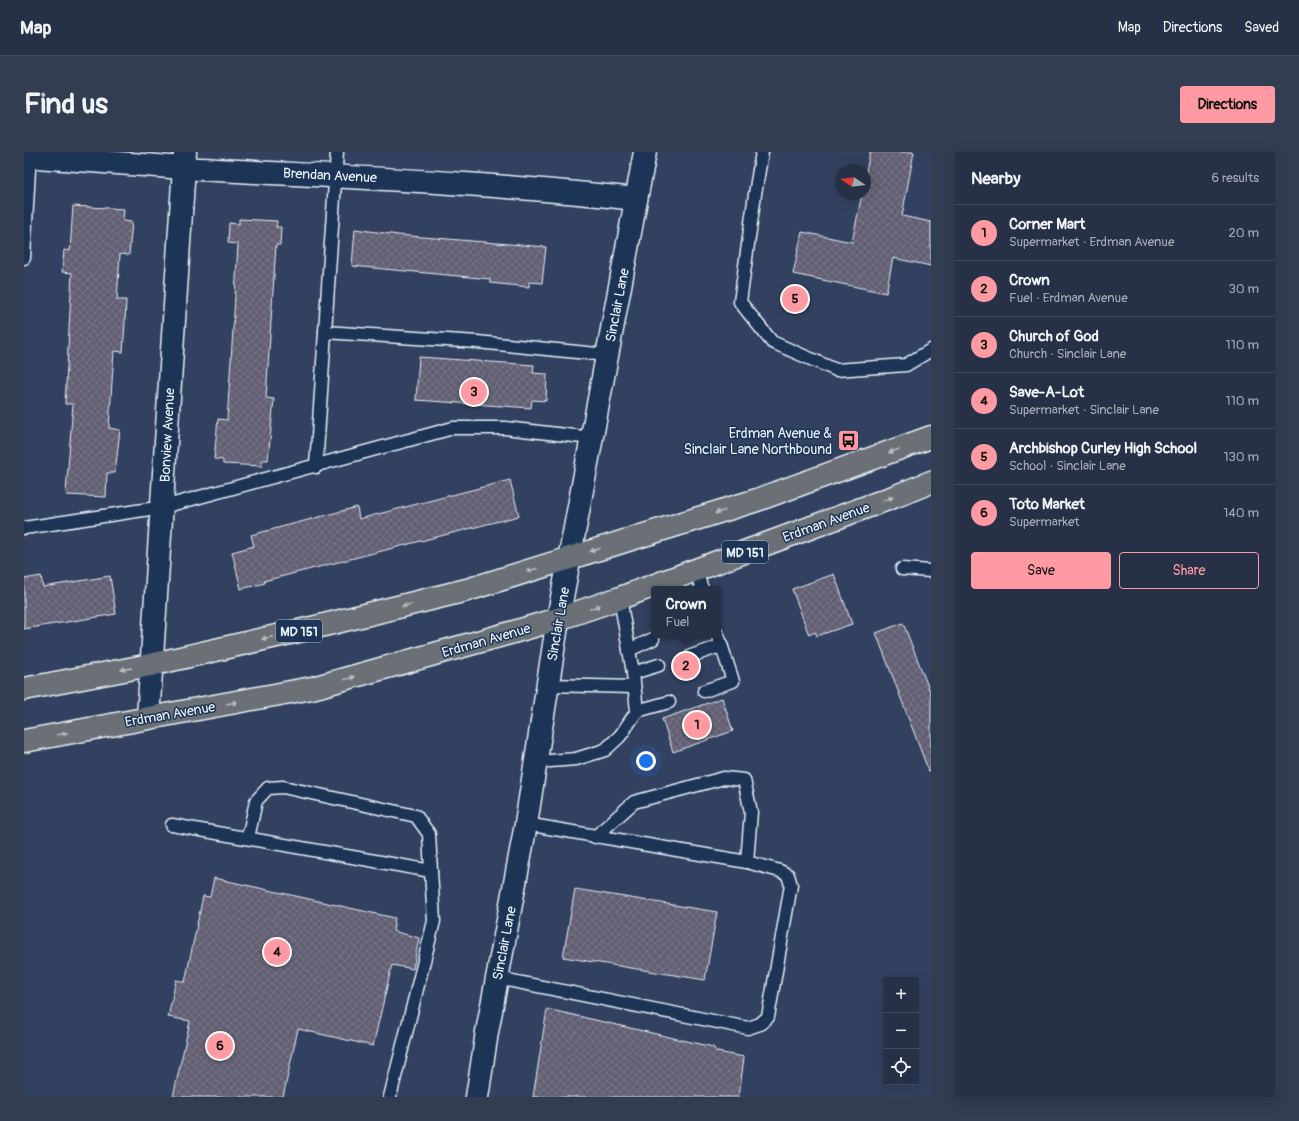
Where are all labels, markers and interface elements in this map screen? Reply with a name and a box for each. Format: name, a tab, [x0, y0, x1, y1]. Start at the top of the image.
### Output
text: Map	[20, 16, 51, 40]
text: Map	[1118, 19, 1141, 36]
text: Directions	[1163, 19, 1222, 36]
text: Saved	[1244, 19, 1279, 36]
button: Directions	[1180, 86, 1275, 123]
text: Find us	[24, 87, 108, 122]
north arrow	[835, 164, 871, 200]
street label: Brendan Avenue	[283, 165, 378, 186]
text: Nearby	[971, 168, 1020, 189]
text: 6 results	[1212, 170, 1259, 186]
text: Corner Mart	[1009, 215, 1085, 234]
text: 1	[981, 225, 987, 241]
text: 20 m	[1228, 225, 1259, 241]
text: Supermarket · Erdman Avenue	[1009, 234, 1174, 250]
street label: Sinclair Lane	[602, 267, 633, 343]
text: Crown	[1009, 271, 1050, 290]
text: 2	[980, 281, 988, 297]
text: 30 m	[1229, 281, 1259, 297]
pin: 5	[782, 284, 808, 314]
text: Fuel · Erdman Avenue	[1009, 290, 1128, 306]
text: Church of God	[1009, 327, 1099, 346]
text: 3	[980, 337, 988, 353]
text: 110 m	[1226, 337, 1259, 353]
text: Church · Sinclair Lane	[1009, 346, 1126, 362]
pin: 3	[461, 377, 487, 407]
text: Save-A-Lot	[1009, 383, 1084, 402]
street label: Bonview Avenue	[157, 387, 178, 483]
text: 4	[980, 393, 988, 409]
text: 110 m	[1226, 393, 1259, 409]
text: Supermarket · Sinclair Lane	[1009, 402, 1159, 418]
place label: Erdman Avenue & Sinclair Lane Northbound	[684, 425, 832, 458]
bus stop icon: Erdman Avenue & Sinclair Lane Northbound	[835, 428, 861, 454]
text: Archbishop Curley High School	[1009, 439, 1197, 458]
one-way arrow	[888, 448, 900, 454]
text: 5	[980, 449, 988, 465]
text: 130 m	[1223, 449, 1259, 465]
text: School · Sinclair Lane	[1009, 458, 1126, 474]
text: Toto Market	[1009, 495, 1085, 514]
one-way arrow	[883, 496, 895, 502]
street label: Erdman Avenue	[780, 499, 872, 546]
text: 6	[980, 505, 988, 521]
text: 140 m	[1223, 505, 1259, 521]
one-way arrow	[713, 509, 725, 515]
text: Supermarket	[1009, 514, 1080, 530]
road number: MD 151	[722, 541, 768, 563]
one-way arrow	[589, 547, 601, 553]
button: Save	[971, 552, 1111, 589]
button: Share	[1119, 552, 1259, 589]
one-way arrow	[526, 567, 538, 573]
street label: Sinclair Lane	[544, 586, 573, 662]
popup	[651, 586, 721, 638]
text: Crown	[666, 595, 706, 614]
one-way arrow	[401, 602, 413, 608]
one-way arrow	[590, 603, 602, 609]
text: Fuel	[666, 614, 689, 630]
road number: MD 151	[276, 620, 322, 642]
street label: Erdman Avenue	[440, 620, 532, 661]
one-way arrow	[261, 636, 273, 642]
pin: 2	[673, 651, 699, 681]
one-way arrow	[120, 667, 133, 673]
one-way arrow	[344, 674, 356, 680]
street label: Erdman Avenue	[124, 698, 217, 731]
one-way arrow	[225, 699, 238, 705]
pin: 1	[684, 710, 710, 740]
one-way arrow	[56, 730, 68, 736]
your location	[636, 751, 656, 771]
street label: Sinclair Lane	[489, 905, 520, 981]
pin: 4	[264, 937, 290, 967]
map controls	[883, 977, 919, 1085]
button: +	[883, 977, 919, 1013]
button: −	[883, 1013, 919, 1049]
pin: 6	[207, 1031, 233, 1061]
button: locate	[883, 1049, 919, 1085]

